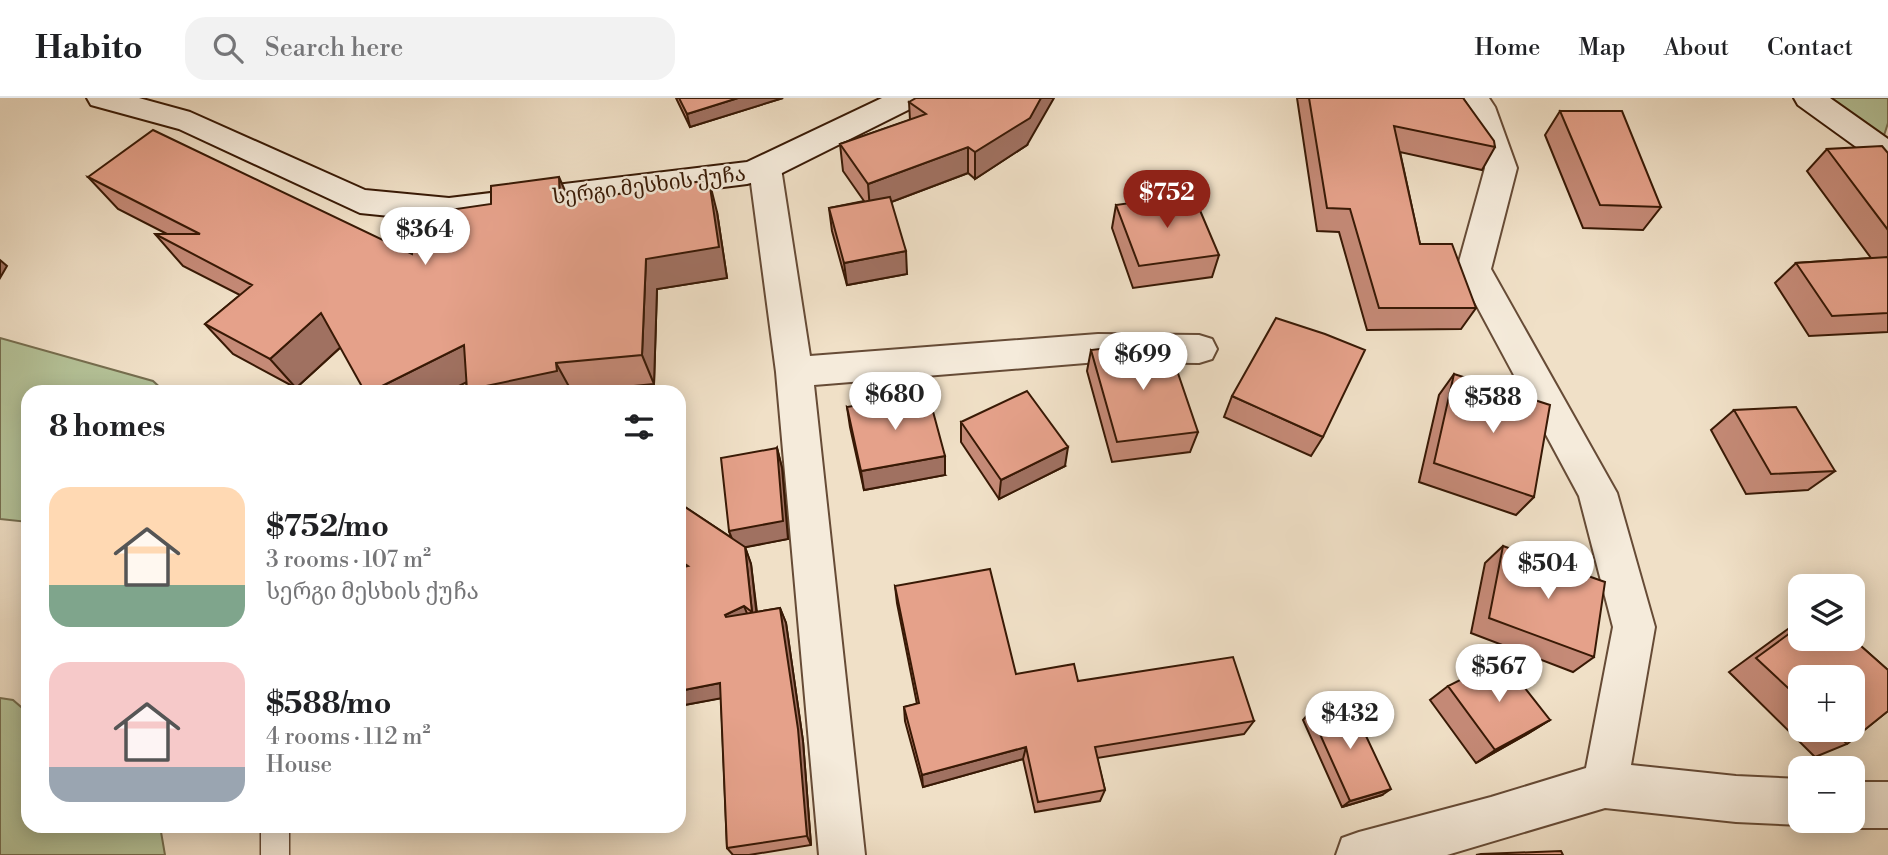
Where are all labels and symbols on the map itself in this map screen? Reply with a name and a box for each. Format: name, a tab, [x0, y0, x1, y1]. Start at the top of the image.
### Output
street label: სერგი მესხის ქუჩა	[551, 161, 747, 211]
pin: $752	[1126, 170, 1208, 230]
pin: $364	[384, 208, 466, 267]
pin: $699	[1102, 332, 1184, 392]
pin: $680	[854, 372, 936, 432]
pin: $588	[1452, 376, 1534, 435]
pin: $504	[1507, 542, 1589, 601]
pin: $567	[1458, 644, 1540, 704]
pin: $432	[1309, 692, 1391, 751]

